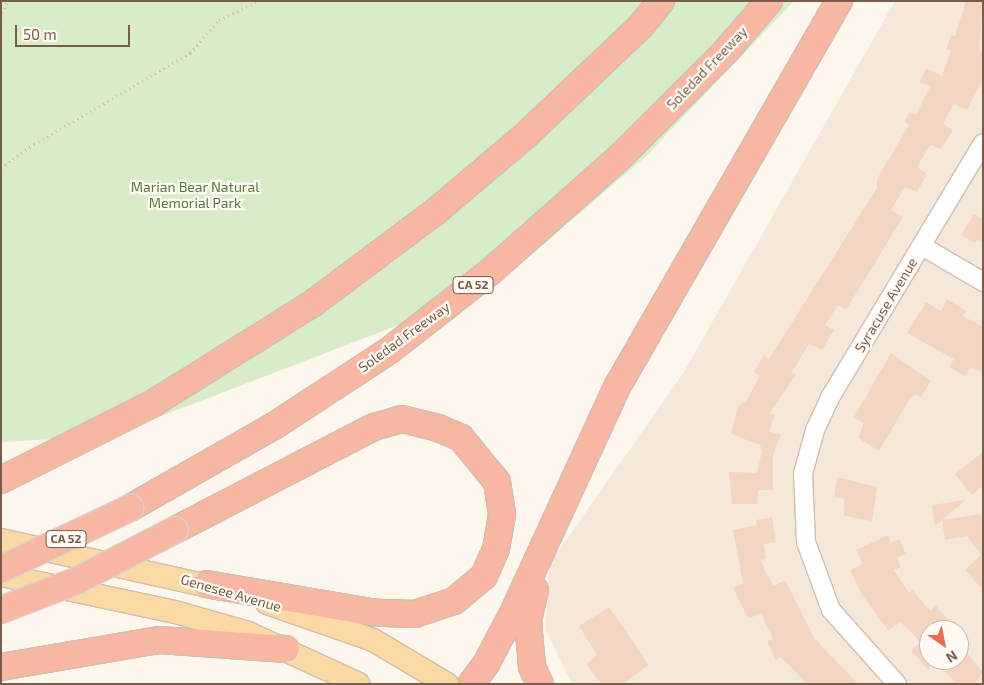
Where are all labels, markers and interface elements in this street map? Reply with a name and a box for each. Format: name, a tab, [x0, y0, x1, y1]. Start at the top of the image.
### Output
scale bar	[18, 15, 132, 47]
street label: Soledad Freeway	[663, 23, 751, 113]
text: 50 m	[23, 25, 57, 43]
park label: Marian Bear Natural Memorial Park	[131, 179, 259, 212]
street label: Syracuse Avenue	[851, 254, 921, 356]
road number: CA 52	[452, 276, 494, 294]
street label: Soledad Freeway	[355, 298, 453, 376]
road number: CA 52	[45, 530, 87, 548]
street label: Genesee Avenue	[179, 571, 283, 615]
north arrow	[919, 620, 969, 670]
text: N	[943, 647, 961, 667]

